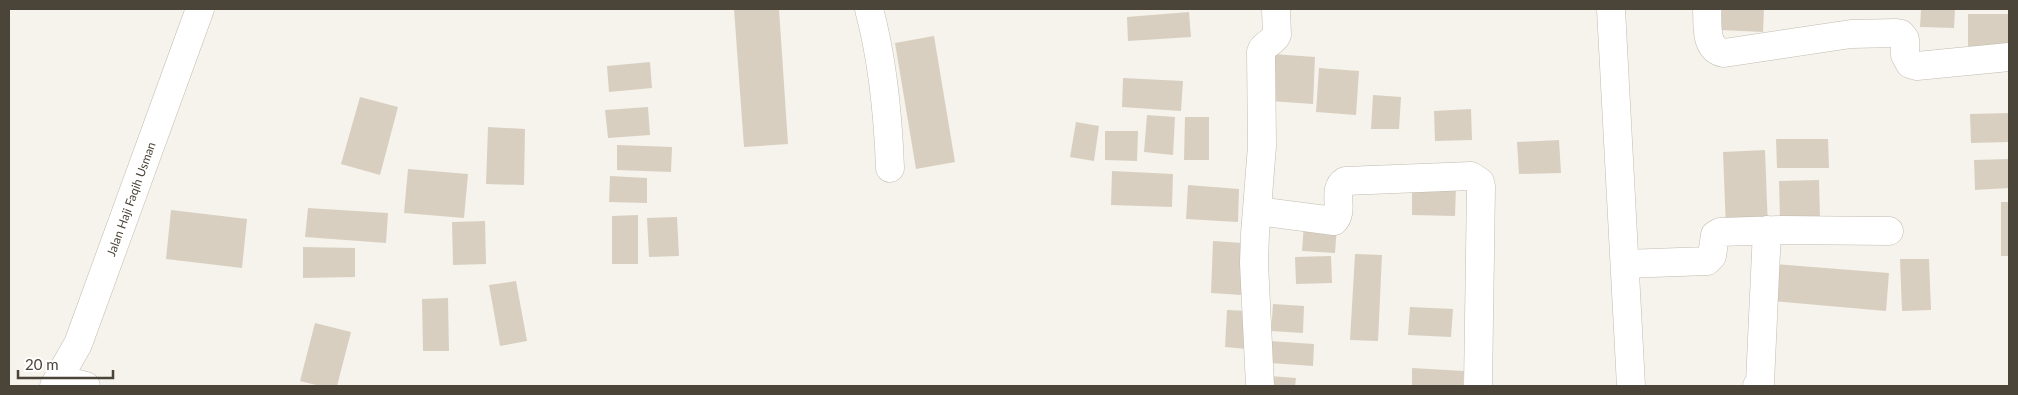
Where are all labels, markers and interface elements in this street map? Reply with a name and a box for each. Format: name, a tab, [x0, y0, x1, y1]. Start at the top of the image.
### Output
street label: Jalan Haji Faqih Usman	[103, 140, 159, 258]
scale bar	[18, 348, 112, 380]
text: 20 m	[25, 355, 59, 373]

